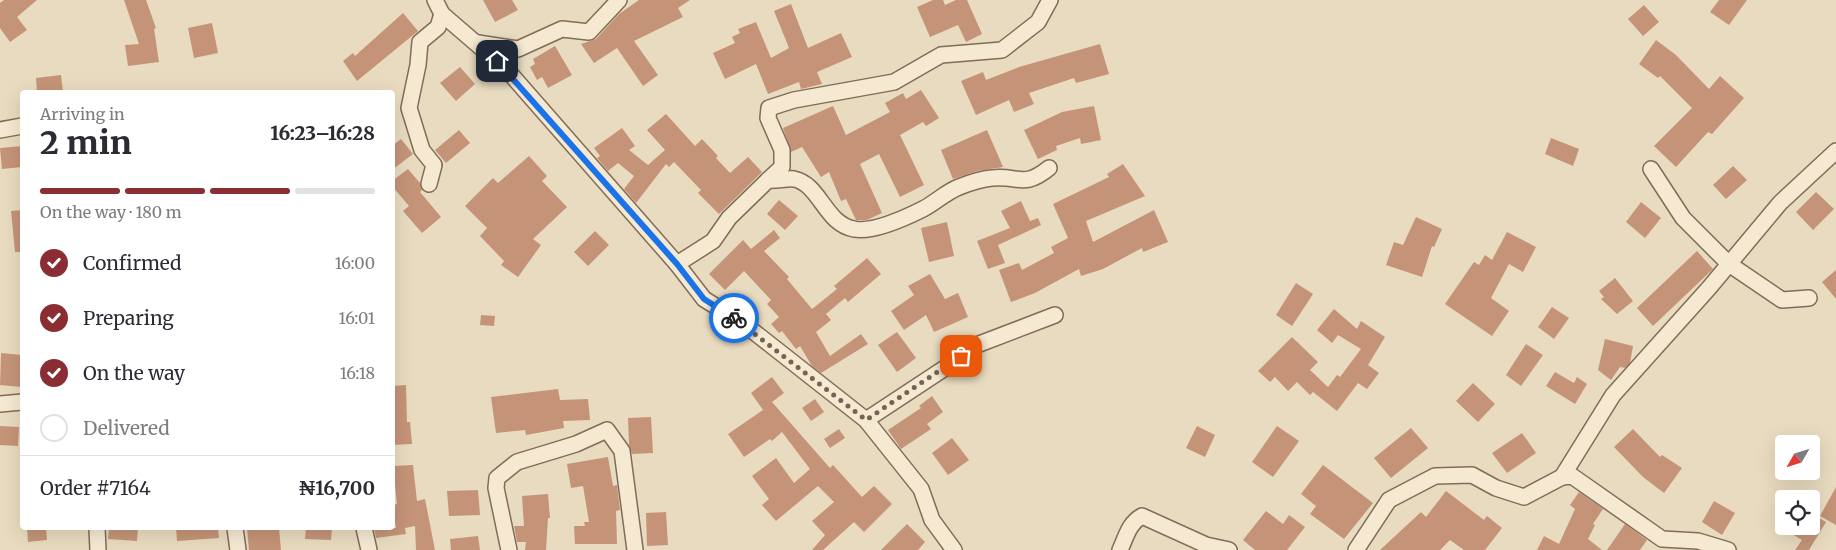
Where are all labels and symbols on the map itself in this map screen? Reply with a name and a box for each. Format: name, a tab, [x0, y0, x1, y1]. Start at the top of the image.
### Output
pin	[476, 40, 518, 82]
courier	[709, 293, 759, 343]
pin	[940, 335, 982, 377]
north arrow	[1775, 435, 1820, 480]

